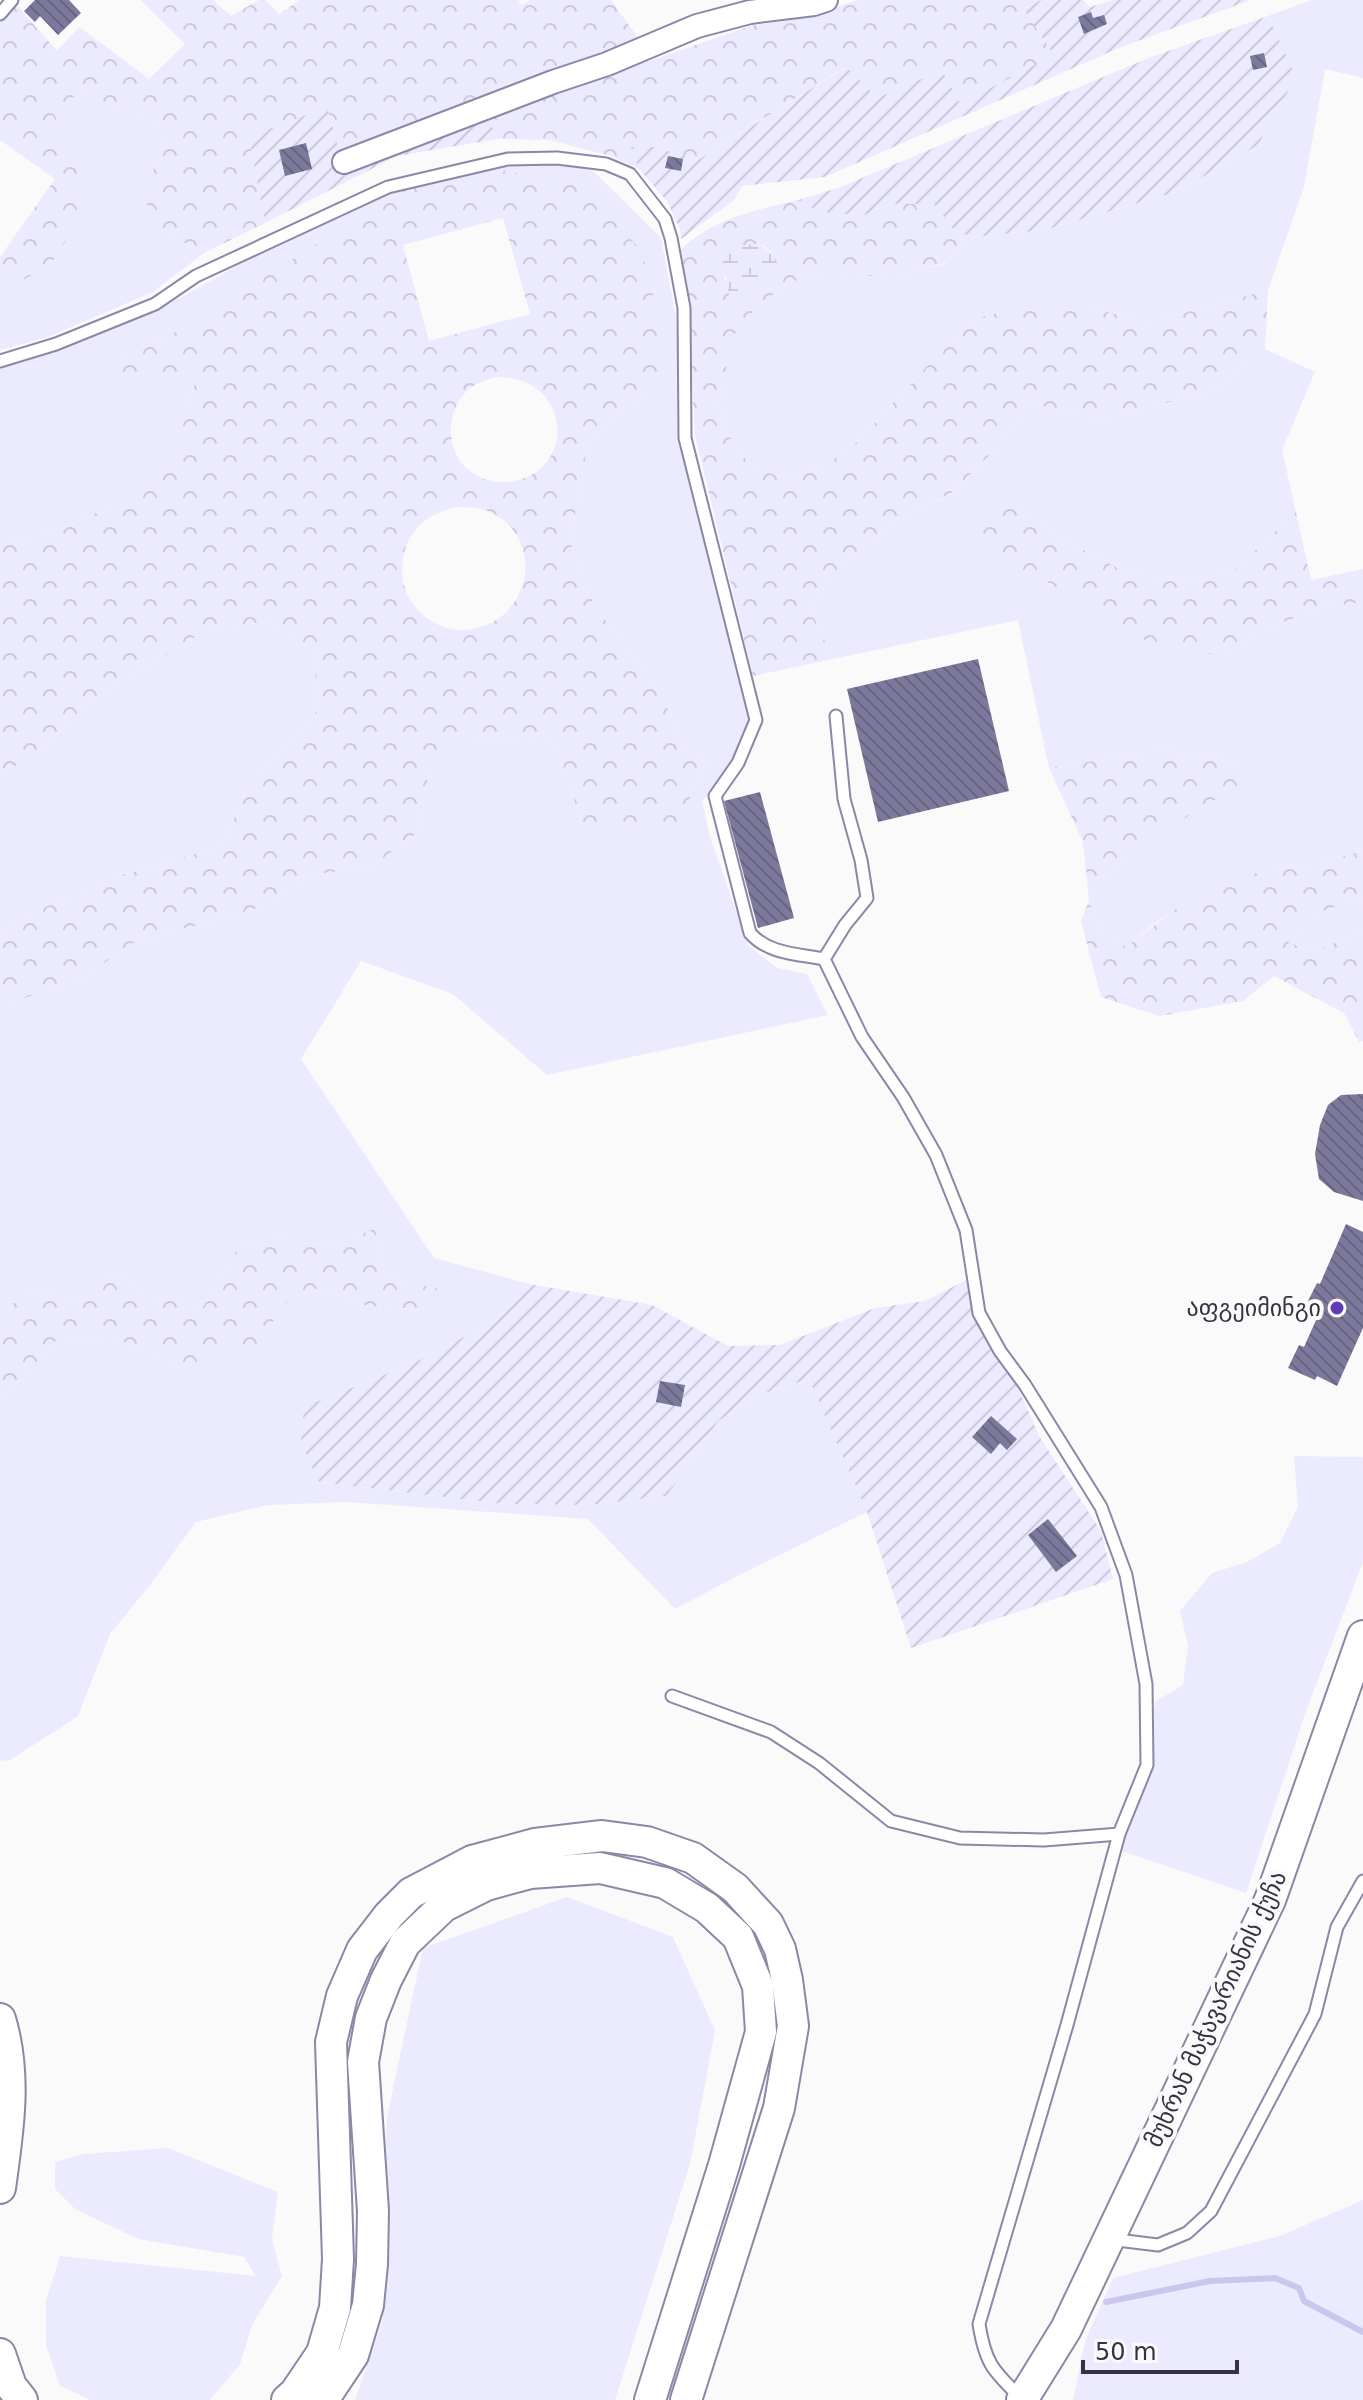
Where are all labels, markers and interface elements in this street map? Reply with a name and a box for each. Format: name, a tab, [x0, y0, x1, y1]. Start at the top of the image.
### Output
place label: აფგეიმინგი	[1187, 1294, 1321, 1322]
marker: აფგეიმინგი	[1328, 1299, 1346, 1317]
street label: მუხრან მაჭავარიანის ქუჩა	[1140, 1867, 1292, 2151]
scale bar	[1083, 2324, 1237, 2374]
text: 50 m	[1095, 2338, 1157, 2366]

